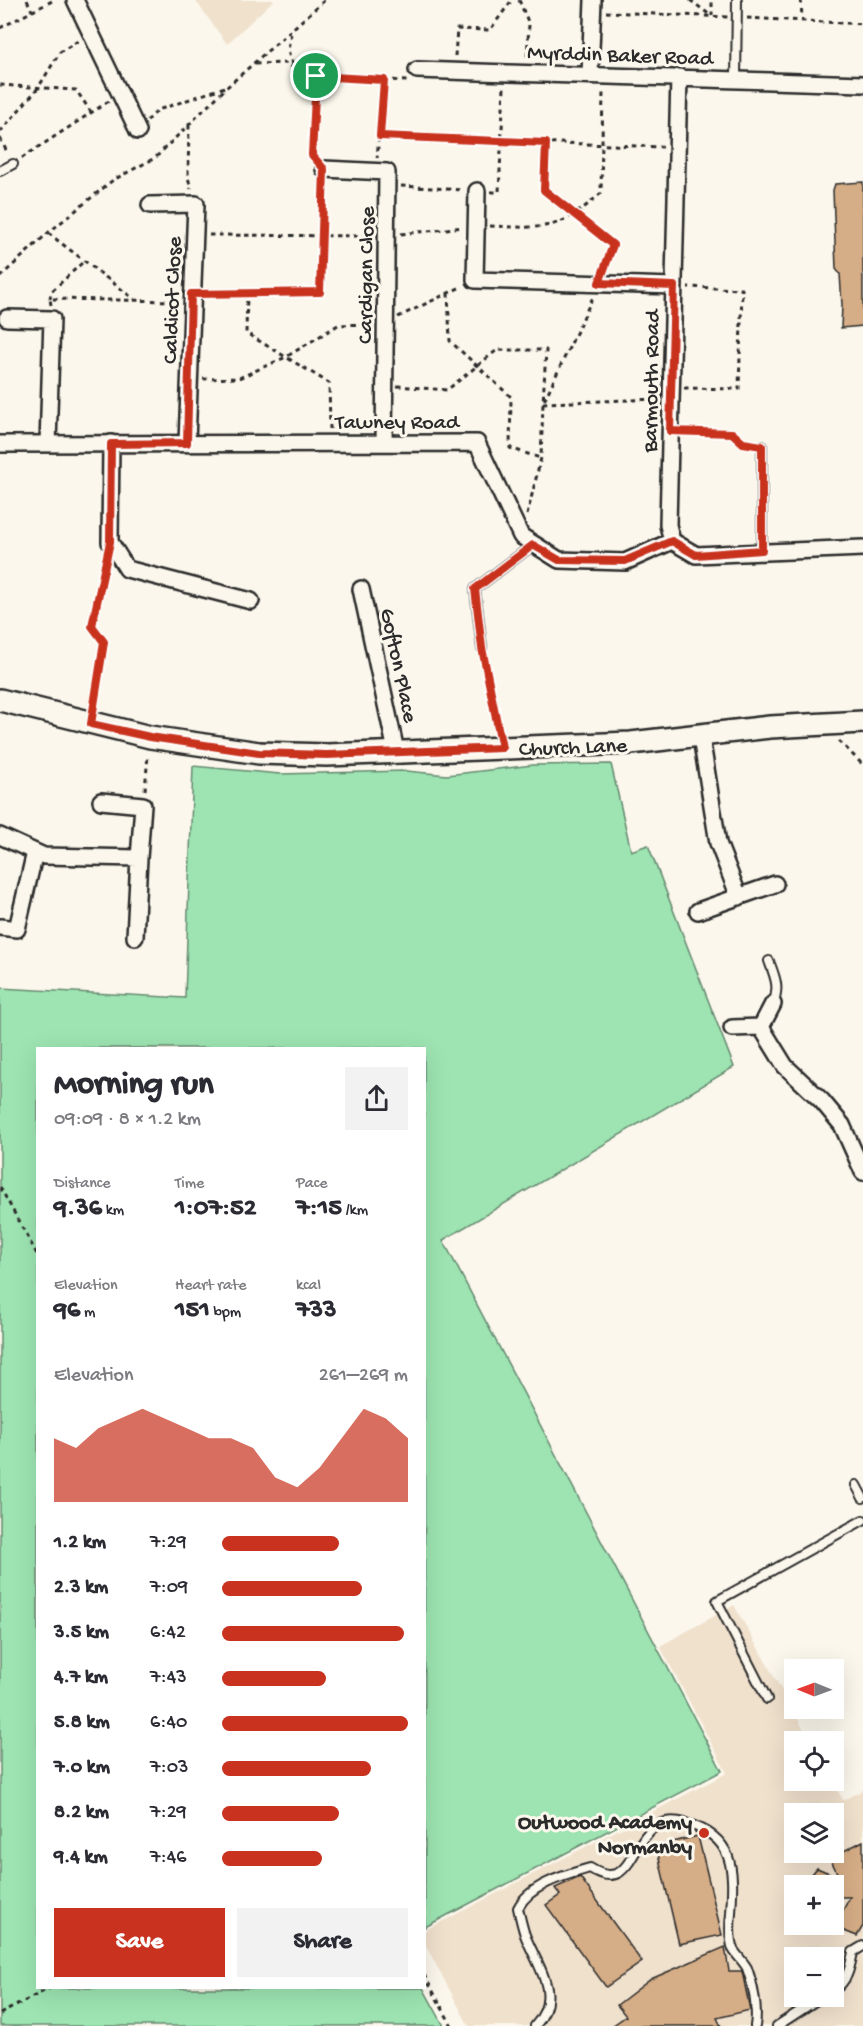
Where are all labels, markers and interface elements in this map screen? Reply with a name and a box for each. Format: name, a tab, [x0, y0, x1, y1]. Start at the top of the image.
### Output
street label: Myrddin Baker Road	[527, 41, 715, 73]
pin	[290, 50, 341, 101]
icon: arrive	[299, 59, 332, 92]
street label: Cardigan Close	[354, 205, 382, 344]
street label: Caldicot Close	[159, 235, 189, 364]
street label: Barmouth Road	[639, 307, 667, 454]
street label: Tawney Road	[333, 411, 461, 437]
street label: Gofton Place	[372, 606, 422, 726]
street label: Church Lane	[519, 734, 628, 764]
text: Morning run	[54, 1067, 214, 1105]
button: share	[345, 1067, 408, 1130]
text: 09:09 · 8 × 1.2 km	[54, 1109, 201, 1132]
text: Distance	[54, 1175, 111, 1194]
text: Time	[175, 1175, 204, 1194]
text: Pace	[296, 1175, 327, 1194]
text: 9.36	[54, 1194, 102, 1225]
text: 1:07:52	[175, 1194, 257, 1225]
text: 7:15	[296, 1194, 342, 1225]
text: km	[102, 1202, 124, 1221]
text: /km	[342, 1202, 368, 1221]
text: Elevation	[54, 1277, 118, 1296]
text: Heart rate	[175, 1277, 247, 1296]
text: kcal	[296, 1277, 321, 1296]
text: 96	[54, 1296, 80, 1327]
text: 151	[175, 1296, 210, 1327]
text: 733	[296, 1296, 337, 1327]
text: m	[80, 1304, 95, 1323]
text: bpm	[210, 1304, 241, 1323]
text: Elevation	[54, 1365, 134, 1388]
text: 261–269 m	[319, 1365, 408, 1388]
text: 1.2 km	[54, 1532, 106, 1555]
text: 7:29	[150, 1532, 187, 1555]
text: 2.3 km	[54, 1577, 108, 1600]
text: 7:09	[150, 1577, 188, 1600]
text: 3.5 km	[54, 1622, 109, 1645]
text: 6:42	[150, 1622, 186, 1645]
north arrow	[784, 1659, 844, 1719]
map controls	[784, 1659, 844, 2007]
text: 4.7 km	[54, 1667, 108, 1690]
text: 7:43	[150, 1667, 187, 1690]
text: 5.8 km	[54, 1712, 110, 1735]
text: 6:40	[150, 1712, 187, 1735]
button: locate	[784, 1731, 844, 1791]
text: 7.0 km	[54, 1757, 110, 1780]
text: 7:03	[150, 1757, 188, 1780]
text: 8.2 km	[54, 1802, 109, 1825]
text: 7:29	[150, 1802, 187, 1825]
button: layers	[784, 1803, 844, 1863]
place label: Outwood Academy Normanby	[518, 1811, 692, 1862]
marker: Outwood Academy Normanby	[697, 1826, 711, 1840]
text: 9.4 km	[54, 1847, 108, 1870]
text: 7:46	[150, 1847, 186, 1870]
button: +	[784, 1875, 844, 1935]
button: Save	[54, 1908, 225, 1977]
button: Share	[237, 1908, 408, 1977]
button: −	[784, 1947, 844, 2007]

